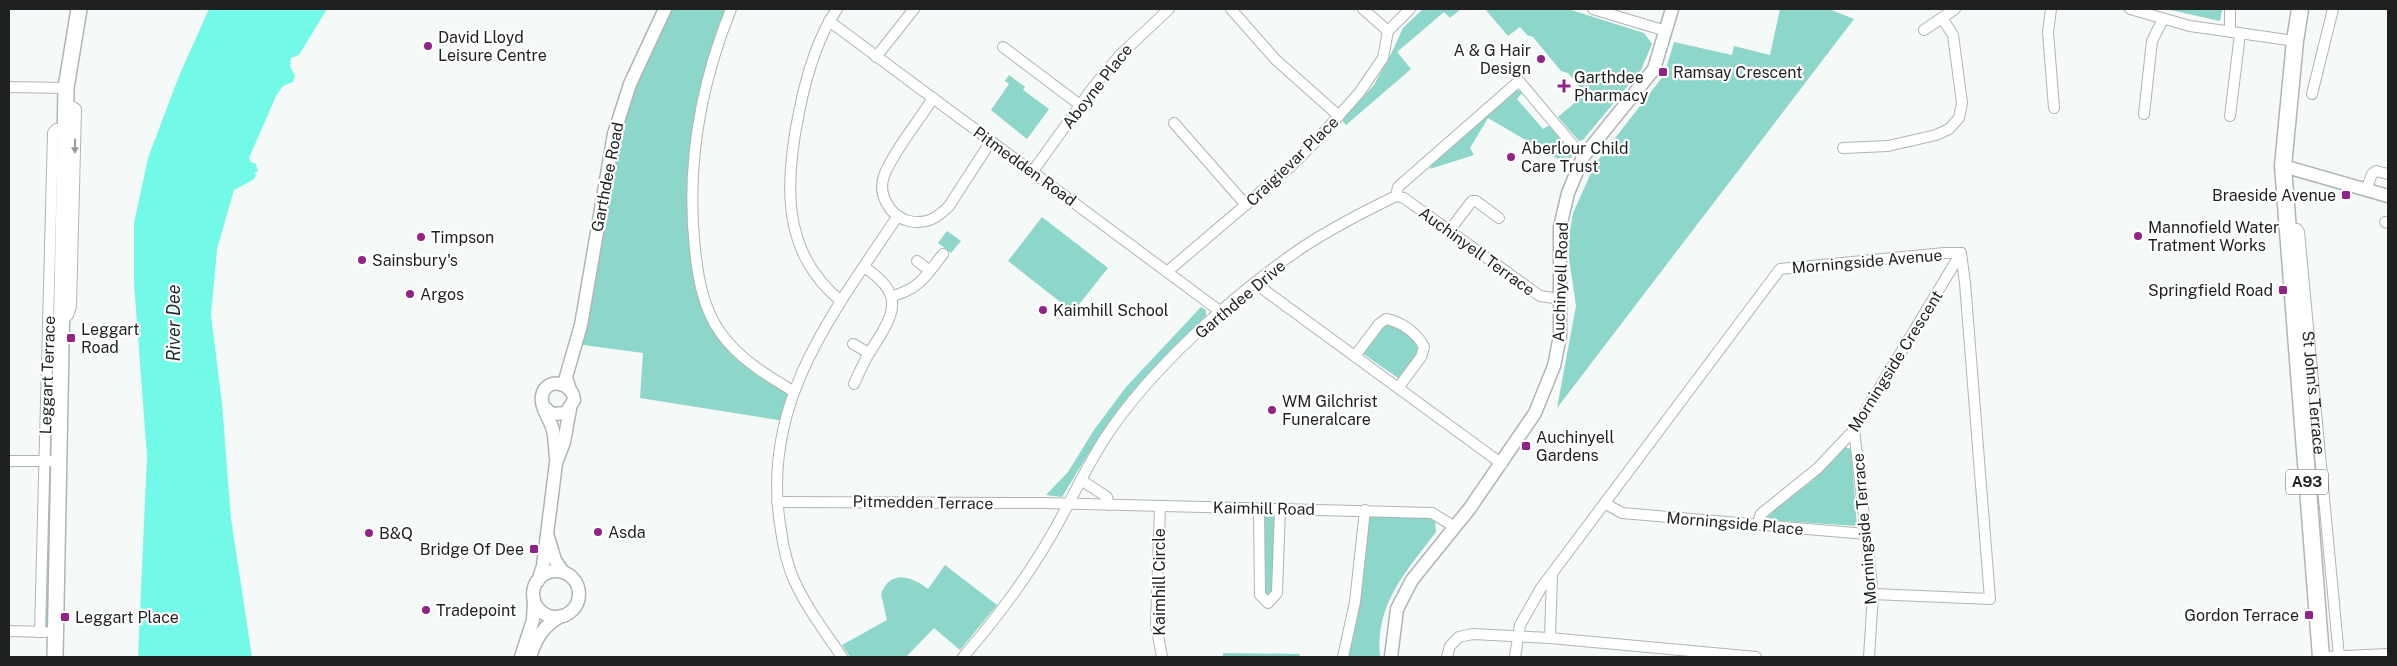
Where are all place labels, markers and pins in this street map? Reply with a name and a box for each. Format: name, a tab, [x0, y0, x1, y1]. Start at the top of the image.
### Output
place label: David Lloyd Leisure Centre	[438, 28, 547, 65]
marker: David Lloyd Leisure Centre	[422, 40, 434, 52]
place label: A & G Hair Design	[1454, 41, 1531, 78]
marker: A & G Hair Design	[1535, 53, 1547, 65]
place label: Ramsay Crescent	[1673, 63, 1802, 82]
marker: Ramsay Crescent	[1657, 66, 1669, 78]
place label: Garthdee Pharmacy	[1574, 68, 1649, 105]
marker: Garthdee Pharmacy	[1558, 80, 1570, 92]
place label: Aberlour Child Care Trust	[1521, 139, 1629, 176]
marker: Aberlour Child Care Trust	[1505, 151, 1517, 163]
place label: Braeside Avenue	[2212, 186, 2336, 205]
marker: Braeside Avenue	[2340, 189, 2352, 201]
place label: Mannofield Water Tratment Works	[2148, 218, 2279, 255]
place label: Timpson	[431, 228, 494, 247]
marker: Mannofield Water Tratment Works	[2132, 230, 2144, 242]
marker: Timpson	[415, 231, 427, 243]
place label: Sainsbury's	[372, 251, 458, 270]
marker: Sainsbury's	[356, 254, 368, 266]
place label: Springfield Road	[2148, 281, 2273, 300]
marker: Springfield Road	[2277, 284, 2289, 296]
place label: Argos	[420, 285, 464, 304]
marker: Argos	[404, 288, 416, 300]
place label: Kaimhill School	[1053, 301, 1169, 320]
marker: Kaimhill School	[1037, 304, 1049, 316]
place label: Leggart Road	[81, 320, 140, 357]
marker: Leggart Road	[65, 332, 77, 344]
place label: WM Gilchrist Funeralcare	[1282, 392, 1378, 429]
marker: WM Gilchrist Funeralcare	[1266, 404, 1278, 416]
place label: Auchinyell Gardens	[1536, 428, 1614, 465]
marker: Auchinyell Gardens	[1520, 440, 1532, 452]
place label: Asda	[608, 523, 646, 542]
place label: B&Q	[379, 524, 413, 543]
marker: Asda	[592, 526, 604, 538]
marker: B&Q	[363, 527, 375, 539]
place label: Bridge Of Dee	[420, 540, 524, 559]
marker: Bridge Of Dee	[528, 543, 540, 555]
place label: Tradepoint	[436, 601, 516, 620]
marker: Tradepoint	[420, 604, 432, 616]
place label: Gordon Terrace	[2184, 606, 2299, 625]
place label: Leggart Place	[75, 608, 179, 627]
marker: Gordon Terrace	[2303, 609, 2315, 621]
marker: Leggart Place	[59, 611, 71, 623]

